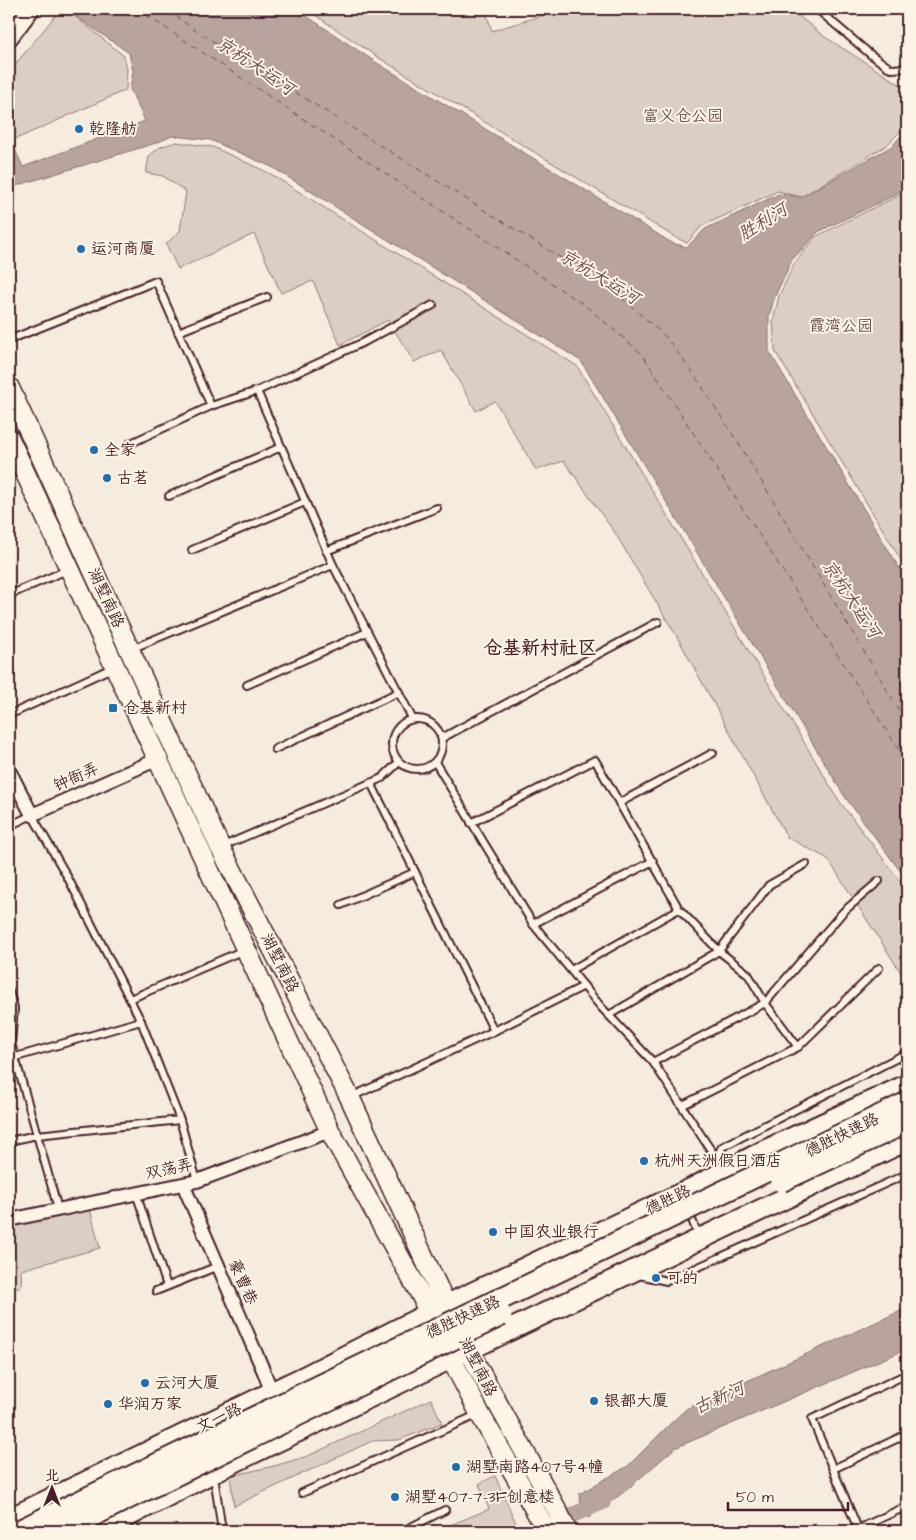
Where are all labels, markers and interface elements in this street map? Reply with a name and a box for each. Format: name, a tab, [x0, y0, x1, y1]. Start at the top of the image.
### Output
water label: 京杭大运河	[211, 30, 302, 103]
park label: 富义仓公园	[643, 105, 723, 127]
place label: 乾隆舫	[89, 118, 137, 140]
marker: 乾隆舫	[73, 123, 85, 135]
water label: 胜利河	[733, 196, 795, 247]
place label: 运河商厦	[91, 238, 155, 260]
marker: 运河商厦	[75, 243, 87, 255]
water label: 京杭大运河	[554, 243, 647, 312]
park label: 霞湾公园	[809, 315, 873, 337]
place label: 全家	[104, 439, 136, 461]
marker: 全家	[88, 444, 100, 456]
place label: 古茗	[117, 467, 149, 489]
marker: 古茗	[101, 472, 113, 484]
water label: 京杭大运河	[815, 555, 888, 646]
street label: 湖墅南路	[83, 564, 129, 632]
district label: 仓基新村社区	[483, 635, 597, 662]
place label: 仓基新村	[123, 697, 187, 719]
marker: 仓基新村	[107, 702, 119, 714]
street label: 钟衙弄	[50, 757, 102, 797]
street label: 湖墅南路	[256, 929, 304, 997]
street label: 德胜快速路	[801, 1108, 883, 1162]
place label: 杭州天洲假日酒店	[654, 1150, 782, 1172]
street label: 双荡弄	[143, 1153, 195, 1185]
marker: 杭州天洲假日酒店	[638, 1155, 650, 1167]
street label: 德胜路	[642, 1180, 694, 1220]
place label: 中国农业银行	[503, 1221, 599, 1243]
marker: 中国农业银行	[487, 1226, 499, 1238]
street label: 豪曹巷	[223, 1256, 263, 1308]
place label: 可的	[666, 1267, 698, 1289]
marker: 可的	[650, 1272, 662, 1284]
street label: 德胜快速路	[422, 1290, 504, 1344]
street label: 湖墅南路	[454, 1333, 502, 1401]
place label: 云河大厦	[155, 1372, 219, 1394]
water label: 古新河	[689, 1374, 751, 1420]
marker: 云河大厦	[139, 1377, 151, 1389]
place label: 银都大厦	[604, 1390, 668, 1412]
place label: 华润万家	[118, 1393, 182, 1415]
marker: 银都大厦	[588, 1395, 600, 1407]
marker: 华润万家	[102, 1398, 114, 1410]
street label: 文一路	[193, 1398, 245, 1438]
place label: 湖墅南路407号4幢	[466, 1456, 604, 1478]
marker: 湖墅南路407号4幢	[450, 1461, 462, 1473]
north arrow	[28, 1462, 78, 1512]
text: 北	[45, 1466, 59, 1486]
scale bar	[728, 1480, 848, 1512]
place label: 湖墅407-7-3F创意楼	[405, 1486, 555, 1508]
text: 50 m	[736, 1487, 774, 1508]
marker: 湖墅407-7-3F创意楼	[389, 1491, 401, 1503]

